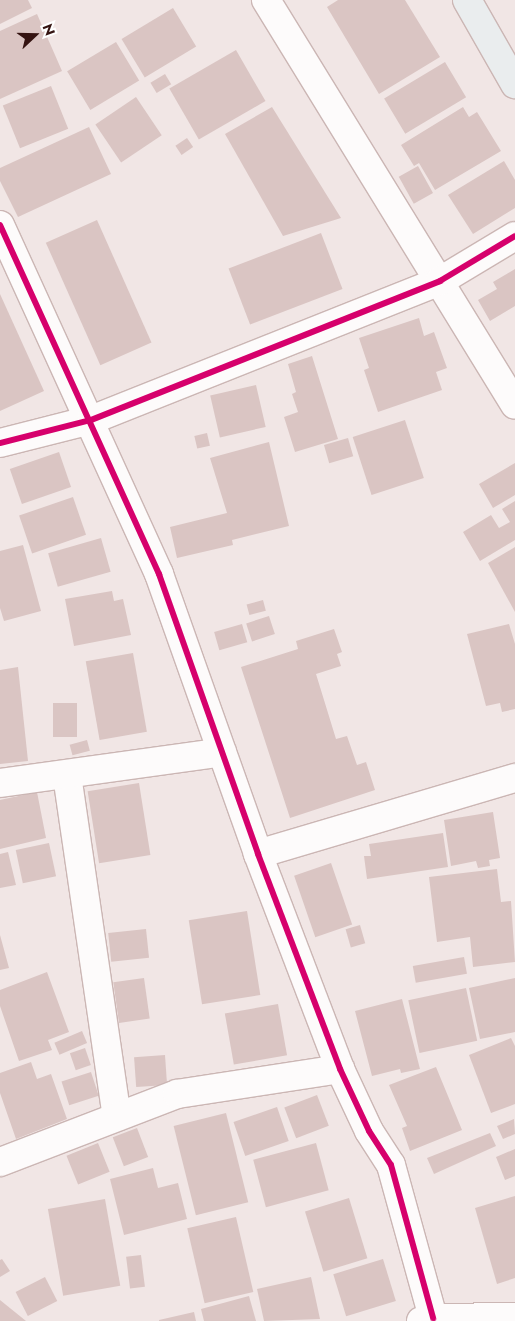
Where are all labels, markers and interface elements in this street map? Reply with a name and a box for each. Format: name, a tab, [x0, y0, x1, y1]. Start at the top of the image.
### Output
north arrow	[10, 10, 60, 60]
text: N	[38, 21, 60, 38]

